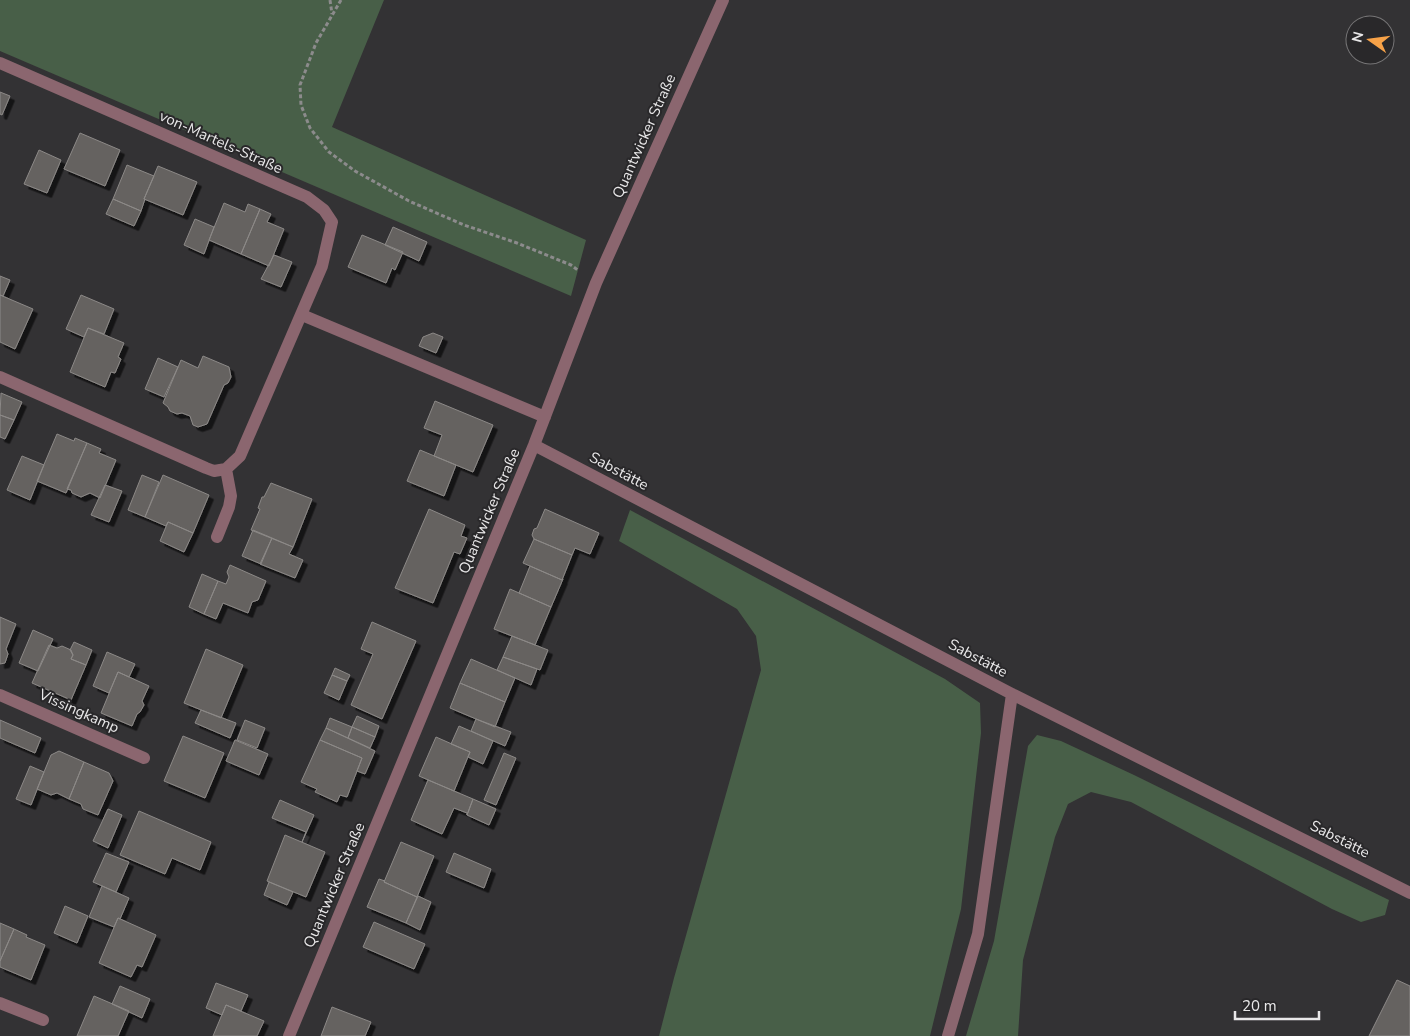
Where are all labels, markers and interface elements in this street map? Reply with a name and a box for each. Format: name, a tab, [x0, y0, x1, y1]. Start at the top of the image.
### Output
north arrow	[1345, 15, 1395, 65]
text: N	[1347, 30, 1368, 44]
street label: Quantwicker Straße	[608, 71, 680, 201]
street label: von-Martels-Straße	[156, 106, 286, 178]
street label: Quantwicker Straße	[454, 445, 524, 577]
street label: Sabstätte	[586, 447, 652, 495]
street label: Sabstätte	[945, 634, 1011, 682]
street label: Vissingkamp	[35, 684, 123, 738]
street label: Sabstätte	[1307, 815, 1373, 863]
street label: Quantwicker Straße	[299, 819, 369, 951]
scale bar	[1235, 988, 1319, 1020]
text: 20 m	[1242, 996, 1277, 1016]

